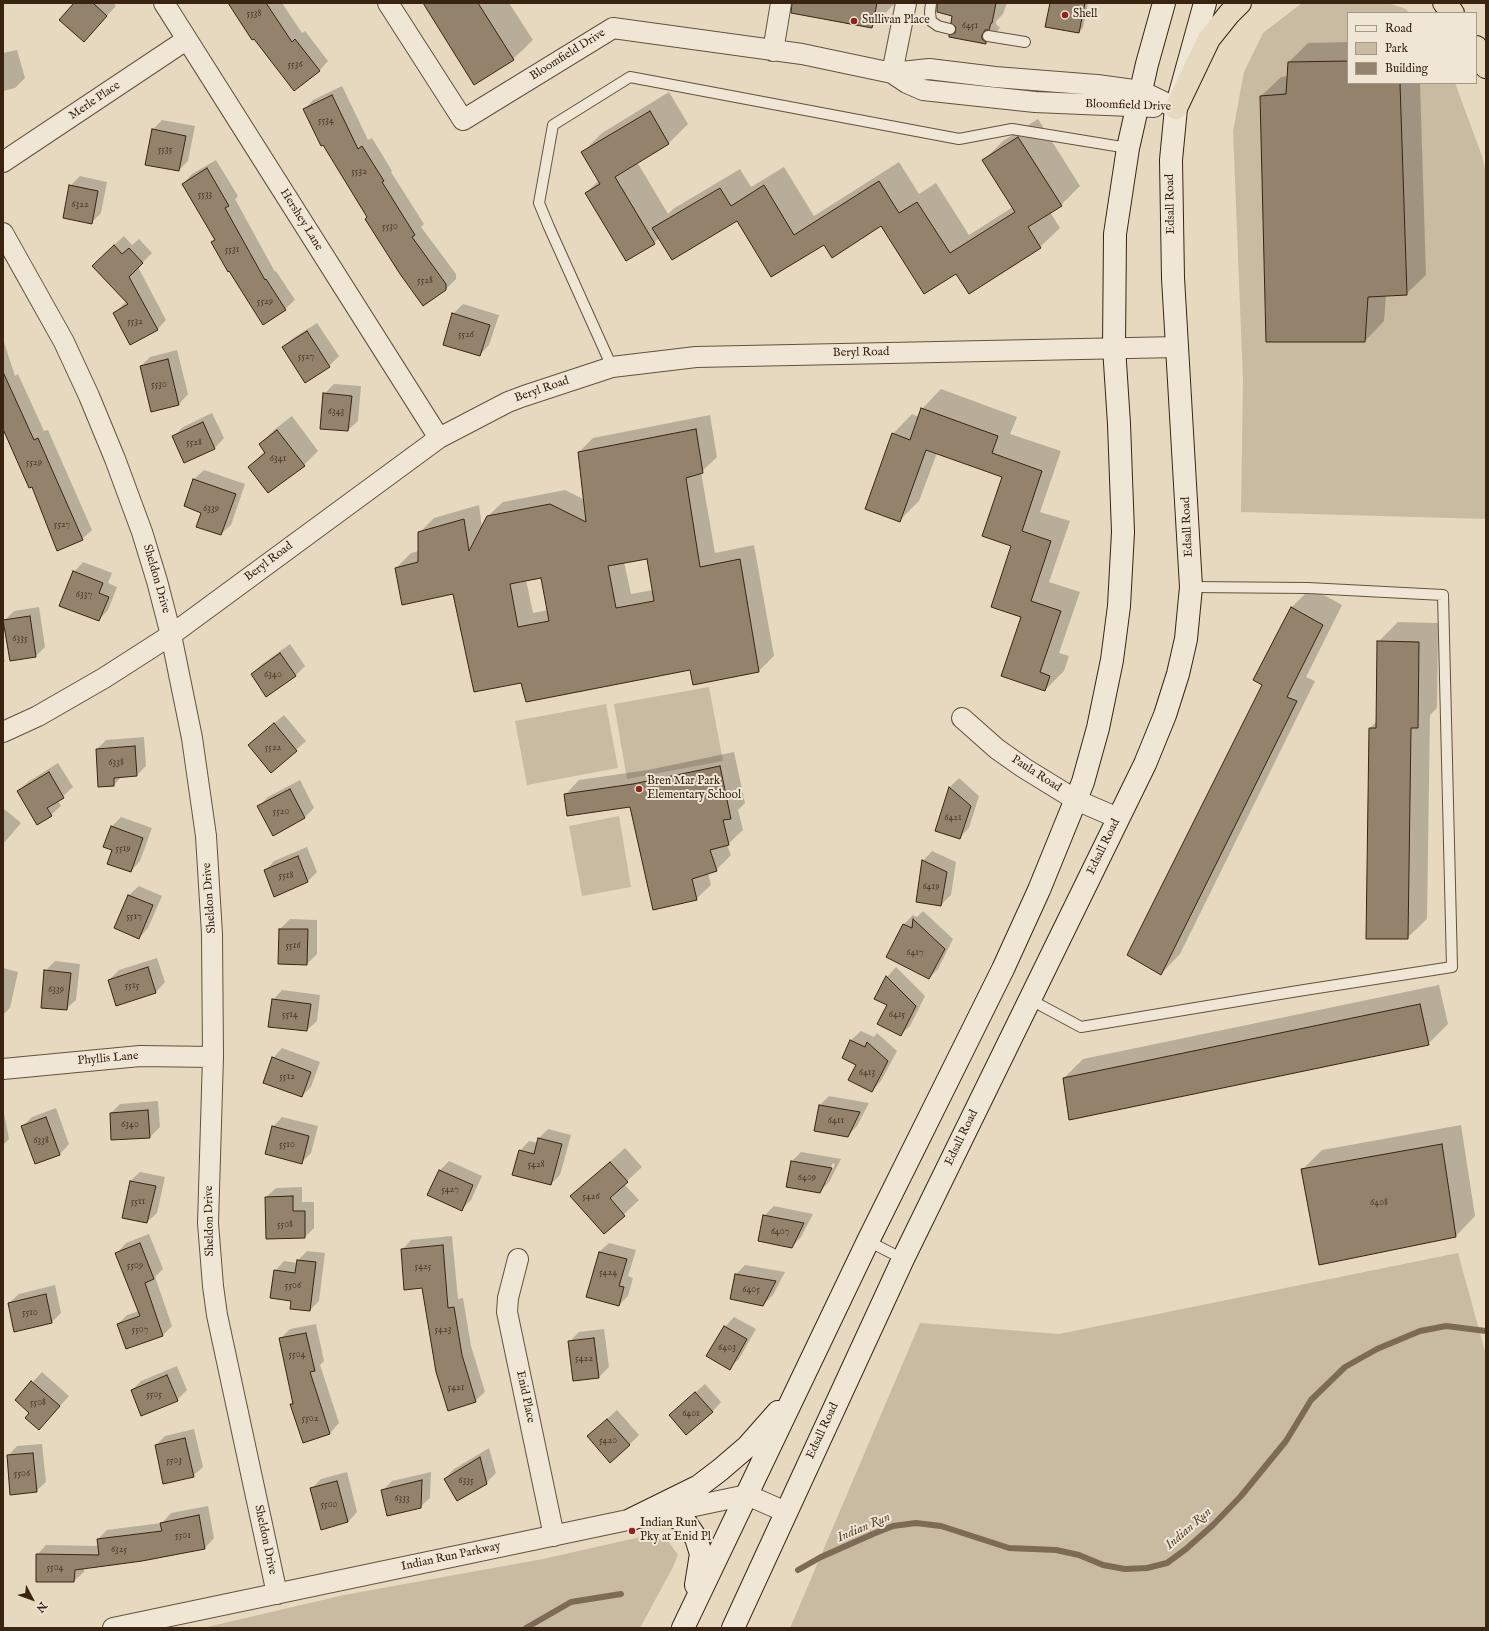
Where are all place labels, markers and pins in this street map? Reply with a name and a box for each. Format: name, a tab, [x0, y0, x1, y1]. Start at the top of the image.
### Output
place label: Shell	[1073, 8, 1098, 22]
marker: Shell	[1060, 10, 1070, 20]
place label: Sullivan Place	[862, 14, 930, 28]
marker: Sullivan Place	[849, 16, 859, 26]
place label: Bren Mar Park Elementary School	[647, 775, 741, 803]
marker: Bren Mar Park Elementary School	[634, 784, 644, 794]
place label: Indian Run Pky at Enid Pl	[640, 1517, 711, 1545]
marker: Indian Run Pky at Enid Pl	[627, 1526, 637, 1536]

